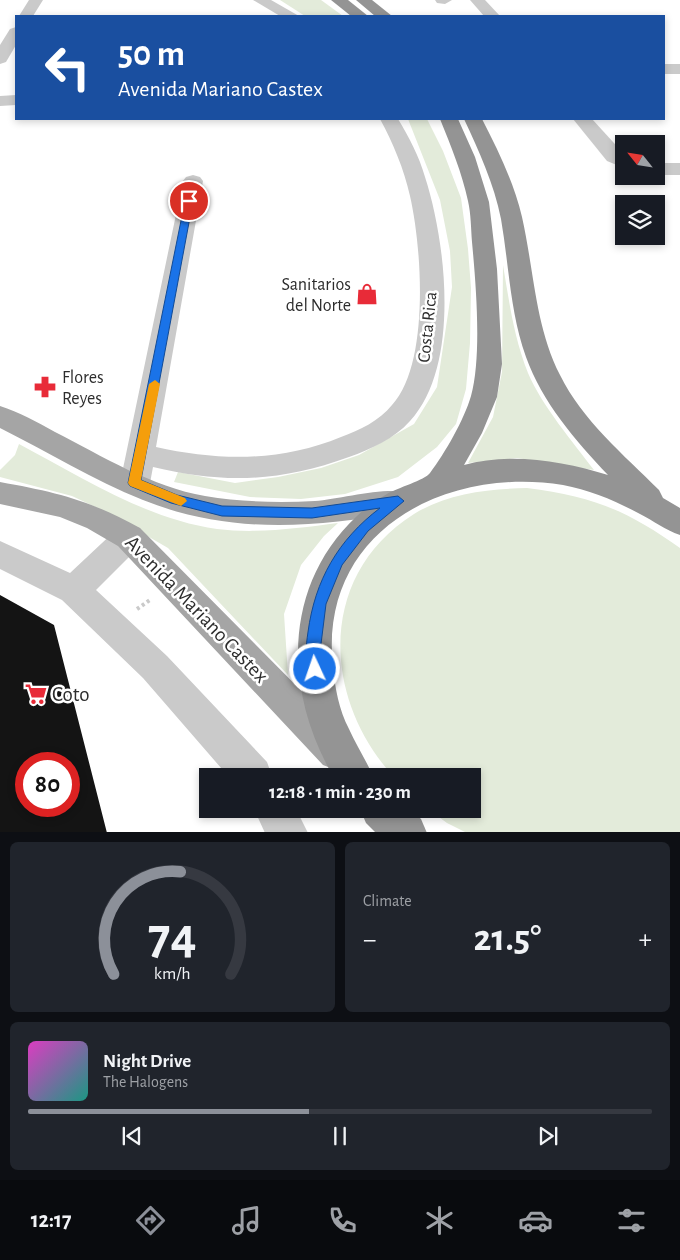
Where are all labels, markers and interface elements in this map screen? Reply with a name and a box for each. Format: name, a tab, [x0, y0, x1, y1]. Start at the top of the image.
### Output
icon: left	[35, 35, 100, 100]
text: 50 m	[118, 37, 185, 72]
text: Avenida Mariano Castex	[118, 78, 323, 100]
north arrow	[615, 135, 665, 185]
map controls	[615, 135, 665, 245]
pin	[168, 180, 210, 222]
icon: arrive	[175, 187, 203, 215]
button: layers	[615, 195, 665, 245]
place label: Sanitarios del Norte	[282, 276, 351, 315]
shop icon: Sanitarios del Norte	[354, 281, 380, 307]
street label: Costa Rica	[415, 291, 441, 363]
place label: Flores Reyes	[62, 369, 104, 408]
pharmacy icon: Flores Reyes	[32, 374, 58, 400]
street label: Avenida Mariano Castex	[121, 532, 272, 687]
position arrow	[288, 642, 340, 694]
supermarket icon: Coto	[23, 681, 49, 707]
place label: Coto	[52, 684, 90, 705]
speed limit sign: 80	[15, 752, 80, 817]
text: 12:18 · 1 min · 230 m	[269, 783, 411, 802]
text: Climate	[363, 893, 412, 909]
text: 74	[148, 911, 197, 963]
text: 21.5°	[474, 920, 541, 958]
text: −	[363, 926, 376, 954]
text: +	[639, 926, 652, 954]
text: km/h	[154, 965, 191, 983]
text: Night Drive	[103, 1052, 191, 1071]
text: The Halogens	[103, 1074, 188, 1090]
icon: previous	[118, 1122, 146, 1150]
icon: pause	[326, 1122, 354, 1150]
icon: next	[534, 1122, 562, 1150]
icon: directions	[133, 1203, 168, 1238]
icon: music	[229, 1203, 264, 1238]
icon: phone	[325, 1203, 360, 1238]
icon: climate	[422, 1203, 457, 1238]
icon: car	[518, 1203, 553, 1238]
icon: filters	[614, 1203, 649, 1238]
text: 12:17	[31, 1209, 71, 1231]

